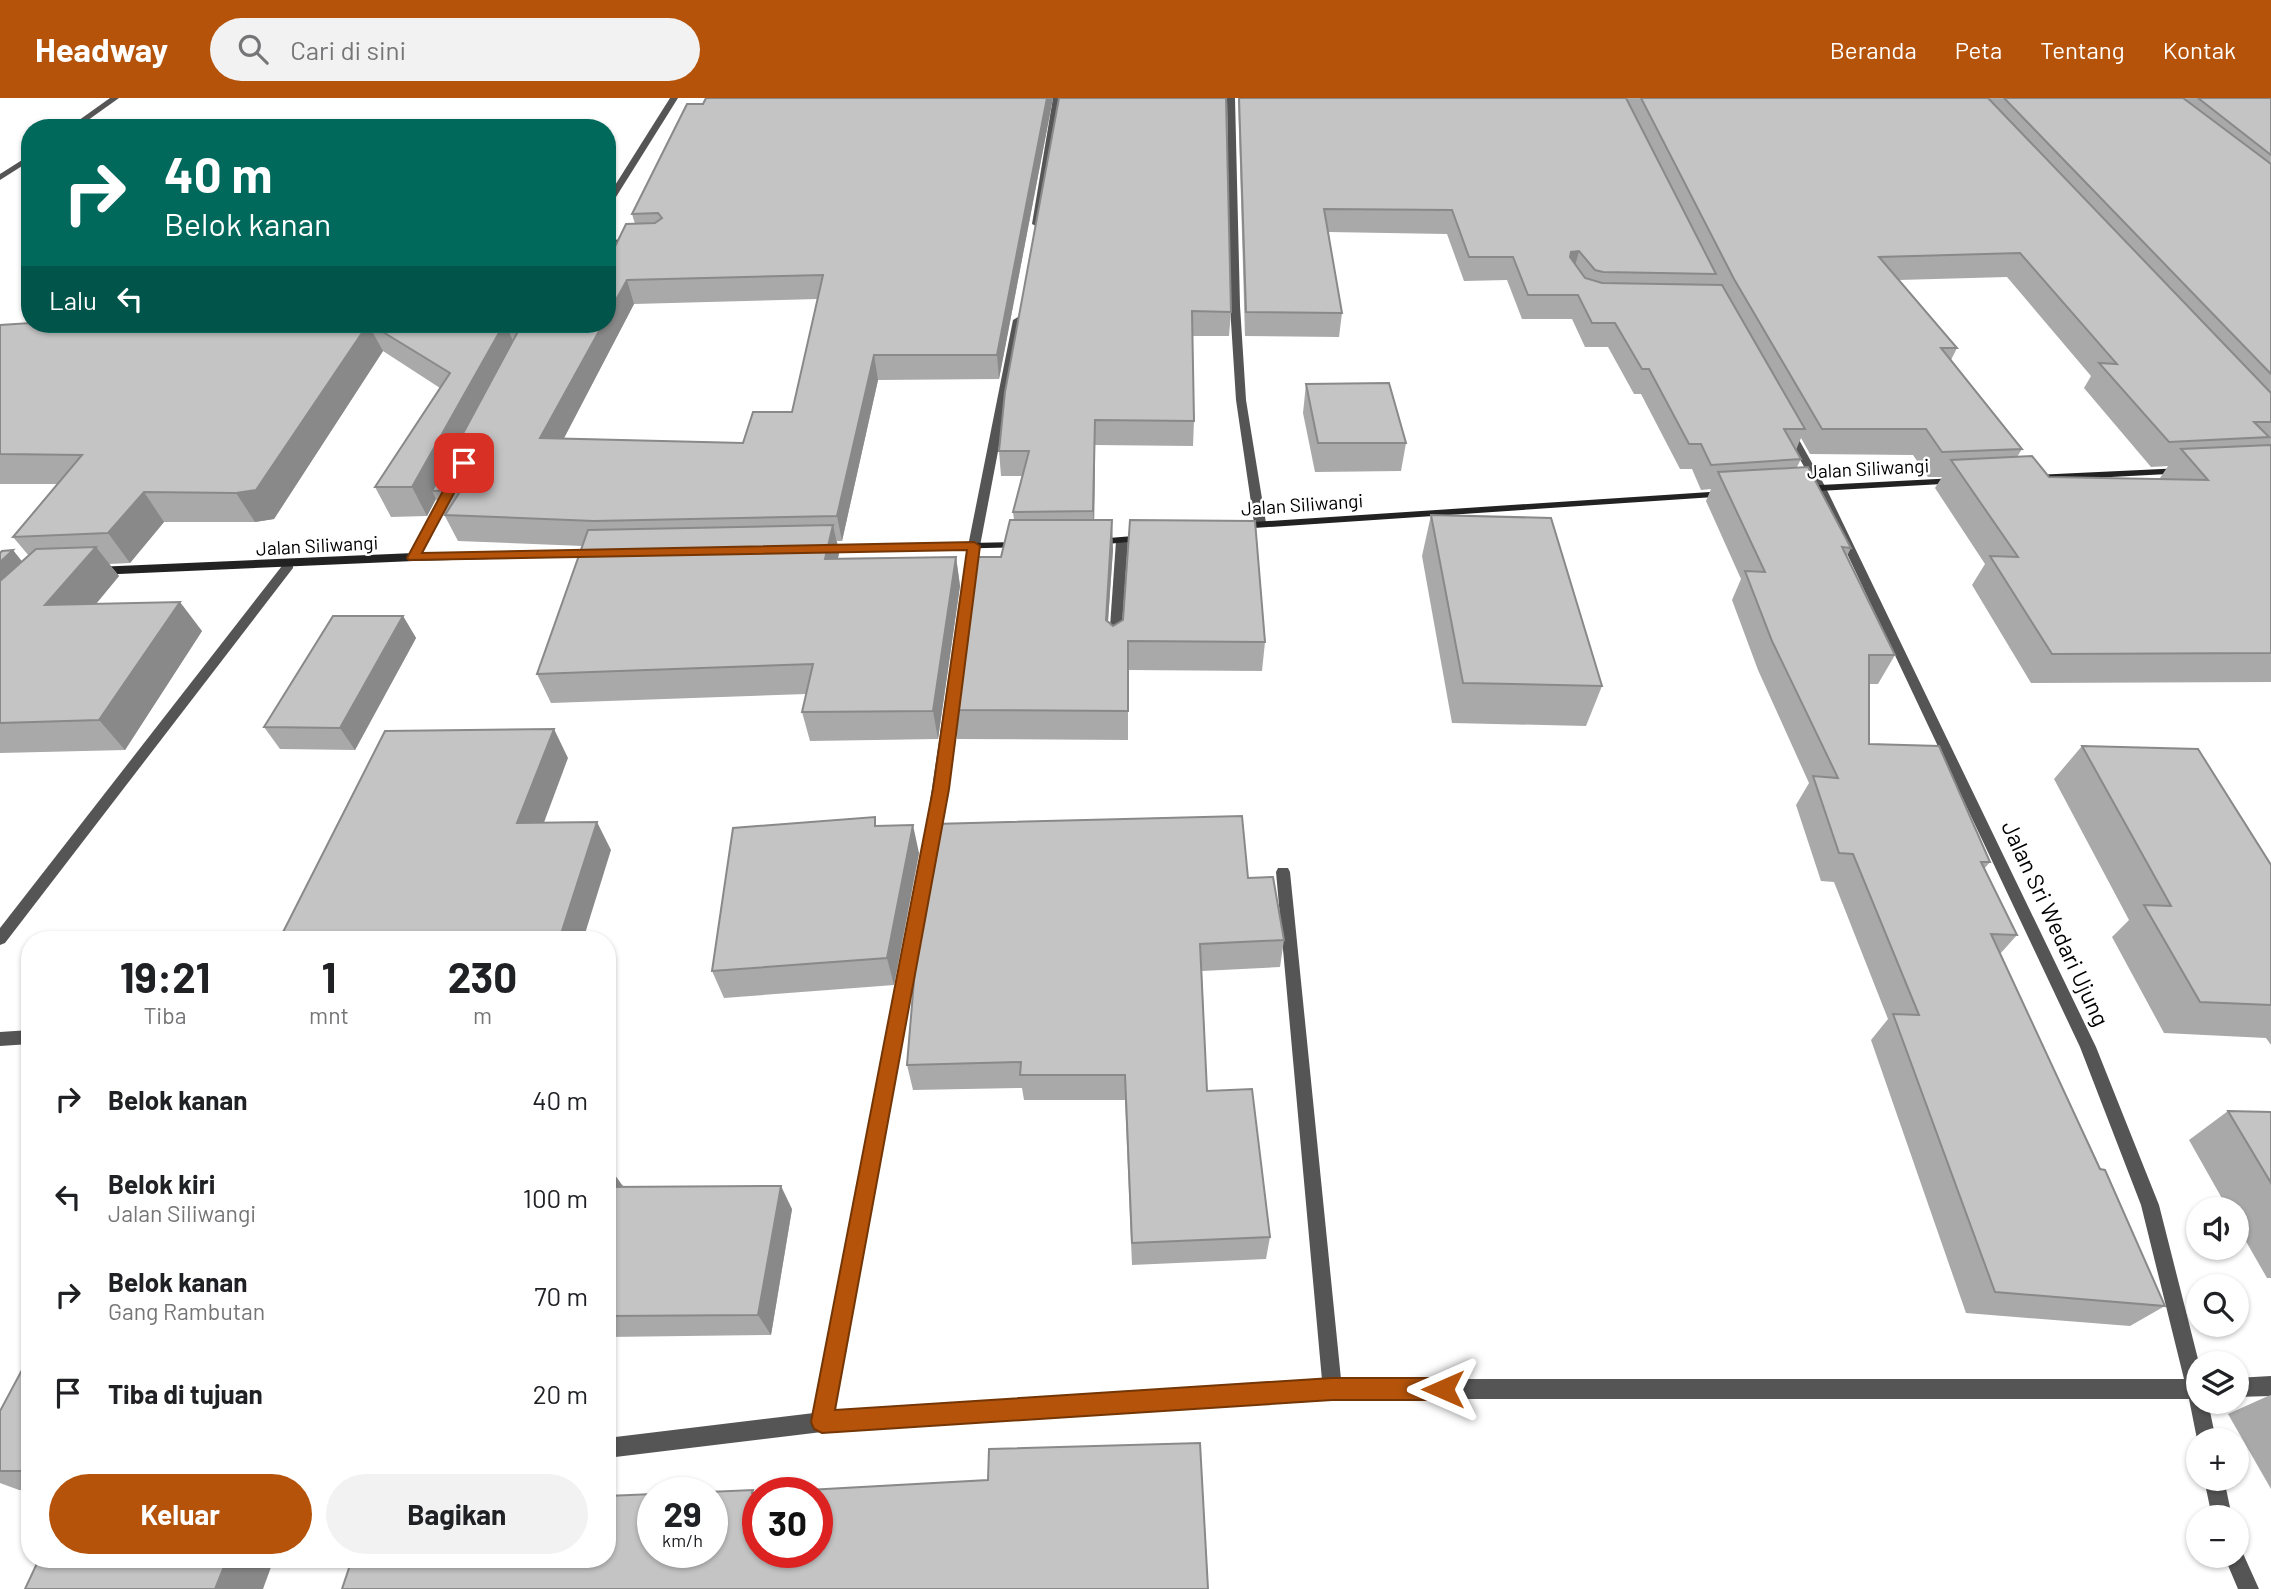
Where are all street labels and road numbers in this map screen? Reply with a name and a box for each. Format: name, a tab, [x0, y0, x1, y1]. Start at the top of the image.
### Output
street label: Jalan Siliwangi	[1806, 453, 1930, 483]
street label: Jalan Siliwangi	[1240, 488, 1364, 520]
street label: Jalan Siliwangi	[255, 530, 379, 560]
street label: Jalan Sri Wedari Ujung	[1996, 816, 2116, 1030]

